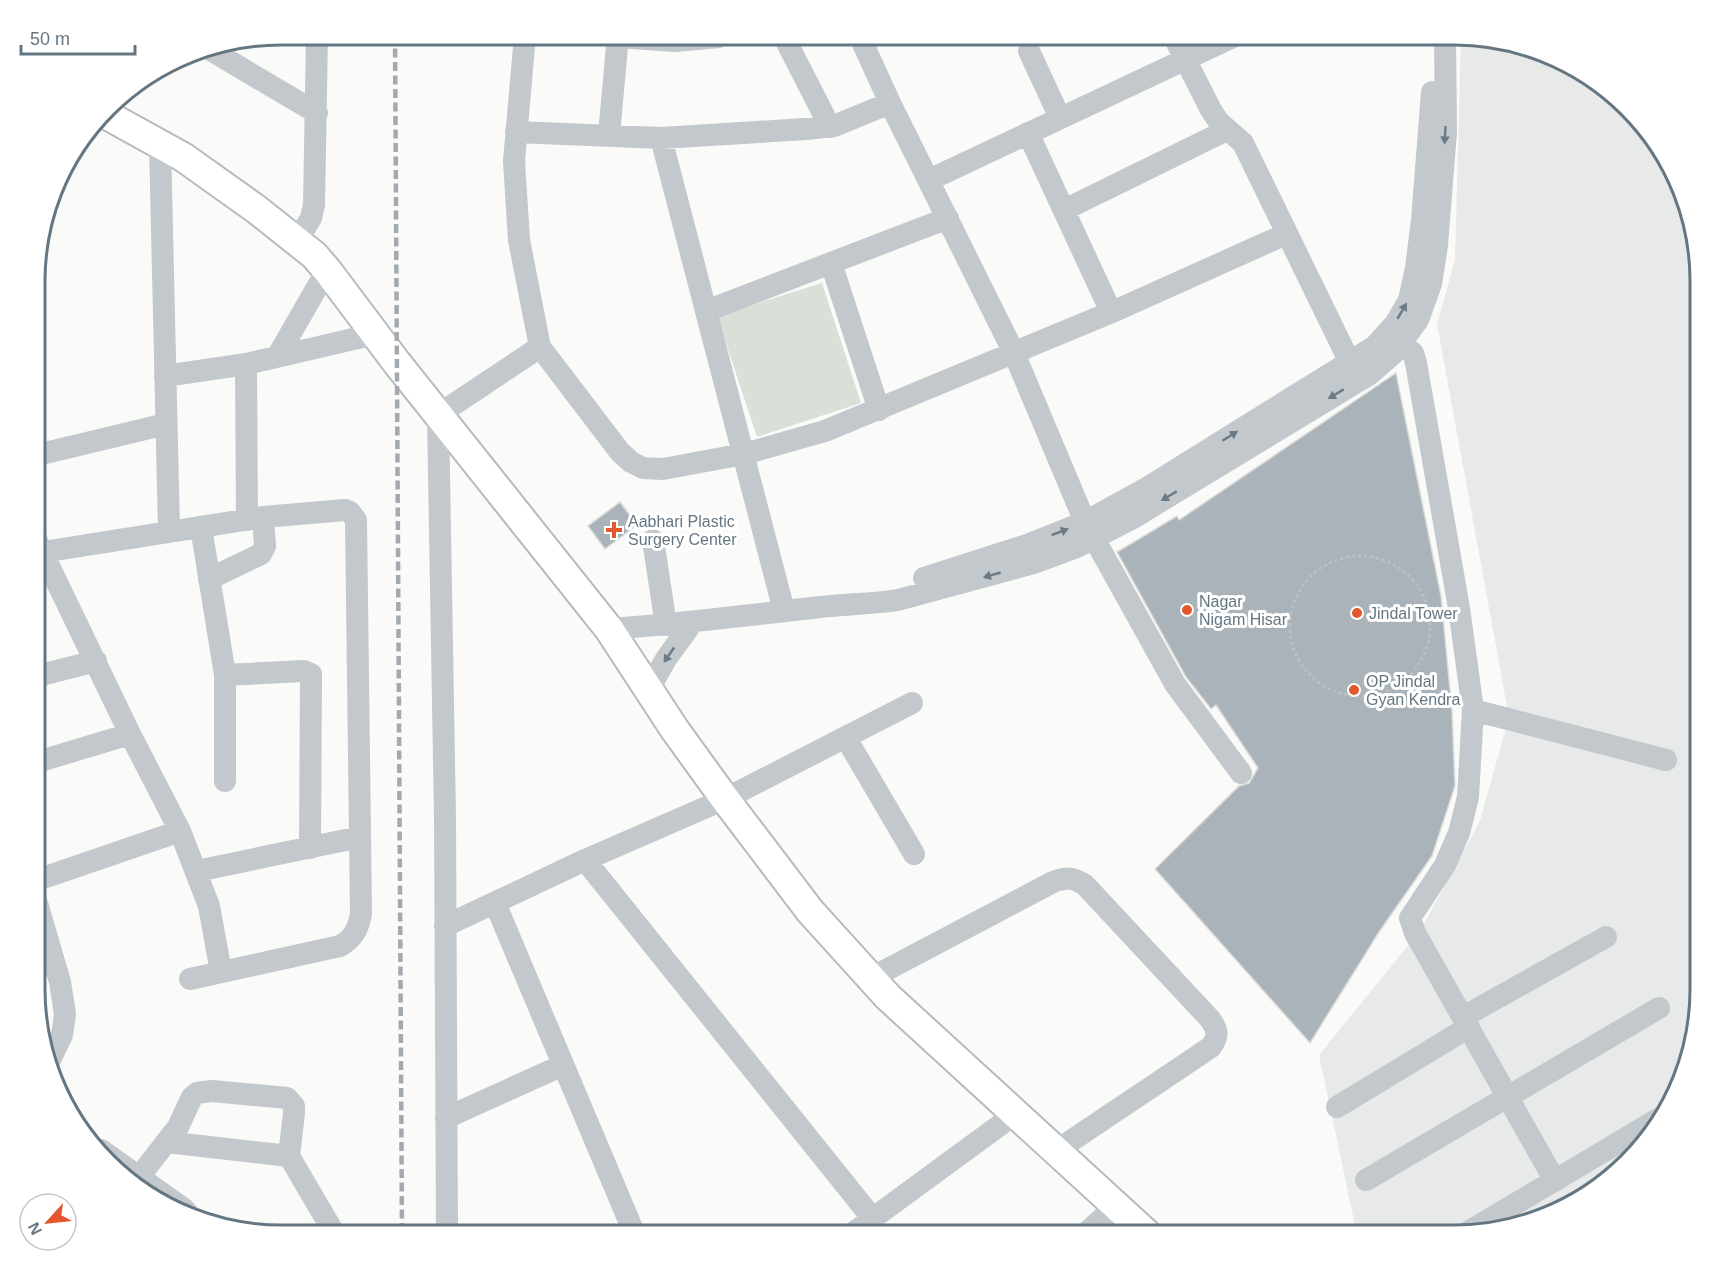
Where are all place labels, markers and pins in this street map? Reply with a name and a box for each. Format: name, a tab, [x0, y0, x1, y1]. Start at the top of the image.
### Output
place label: Aabhari Plastic Surgery Center	[628, 513, 737, 548]
marker: Aabhari Plastic Surgery Center	[605, 521, 623, 539]
place label: Nagar Nigam Hisar	[1199, 593, 1288, 628]
marker: Nagar Nigam Hisar	[1180, 603, 1194, 617]
place label: Jindal Tower	[1369, 605, 1458, 622]
marker: Jindal Tower	[1350, 606, 1364, 620]
place label: OP Jindal Gyan Kendra	[1366, 673, 1460, 708]
marker: OP Jindal Gyan Kendra	[1347, 683, 1361, 697]

